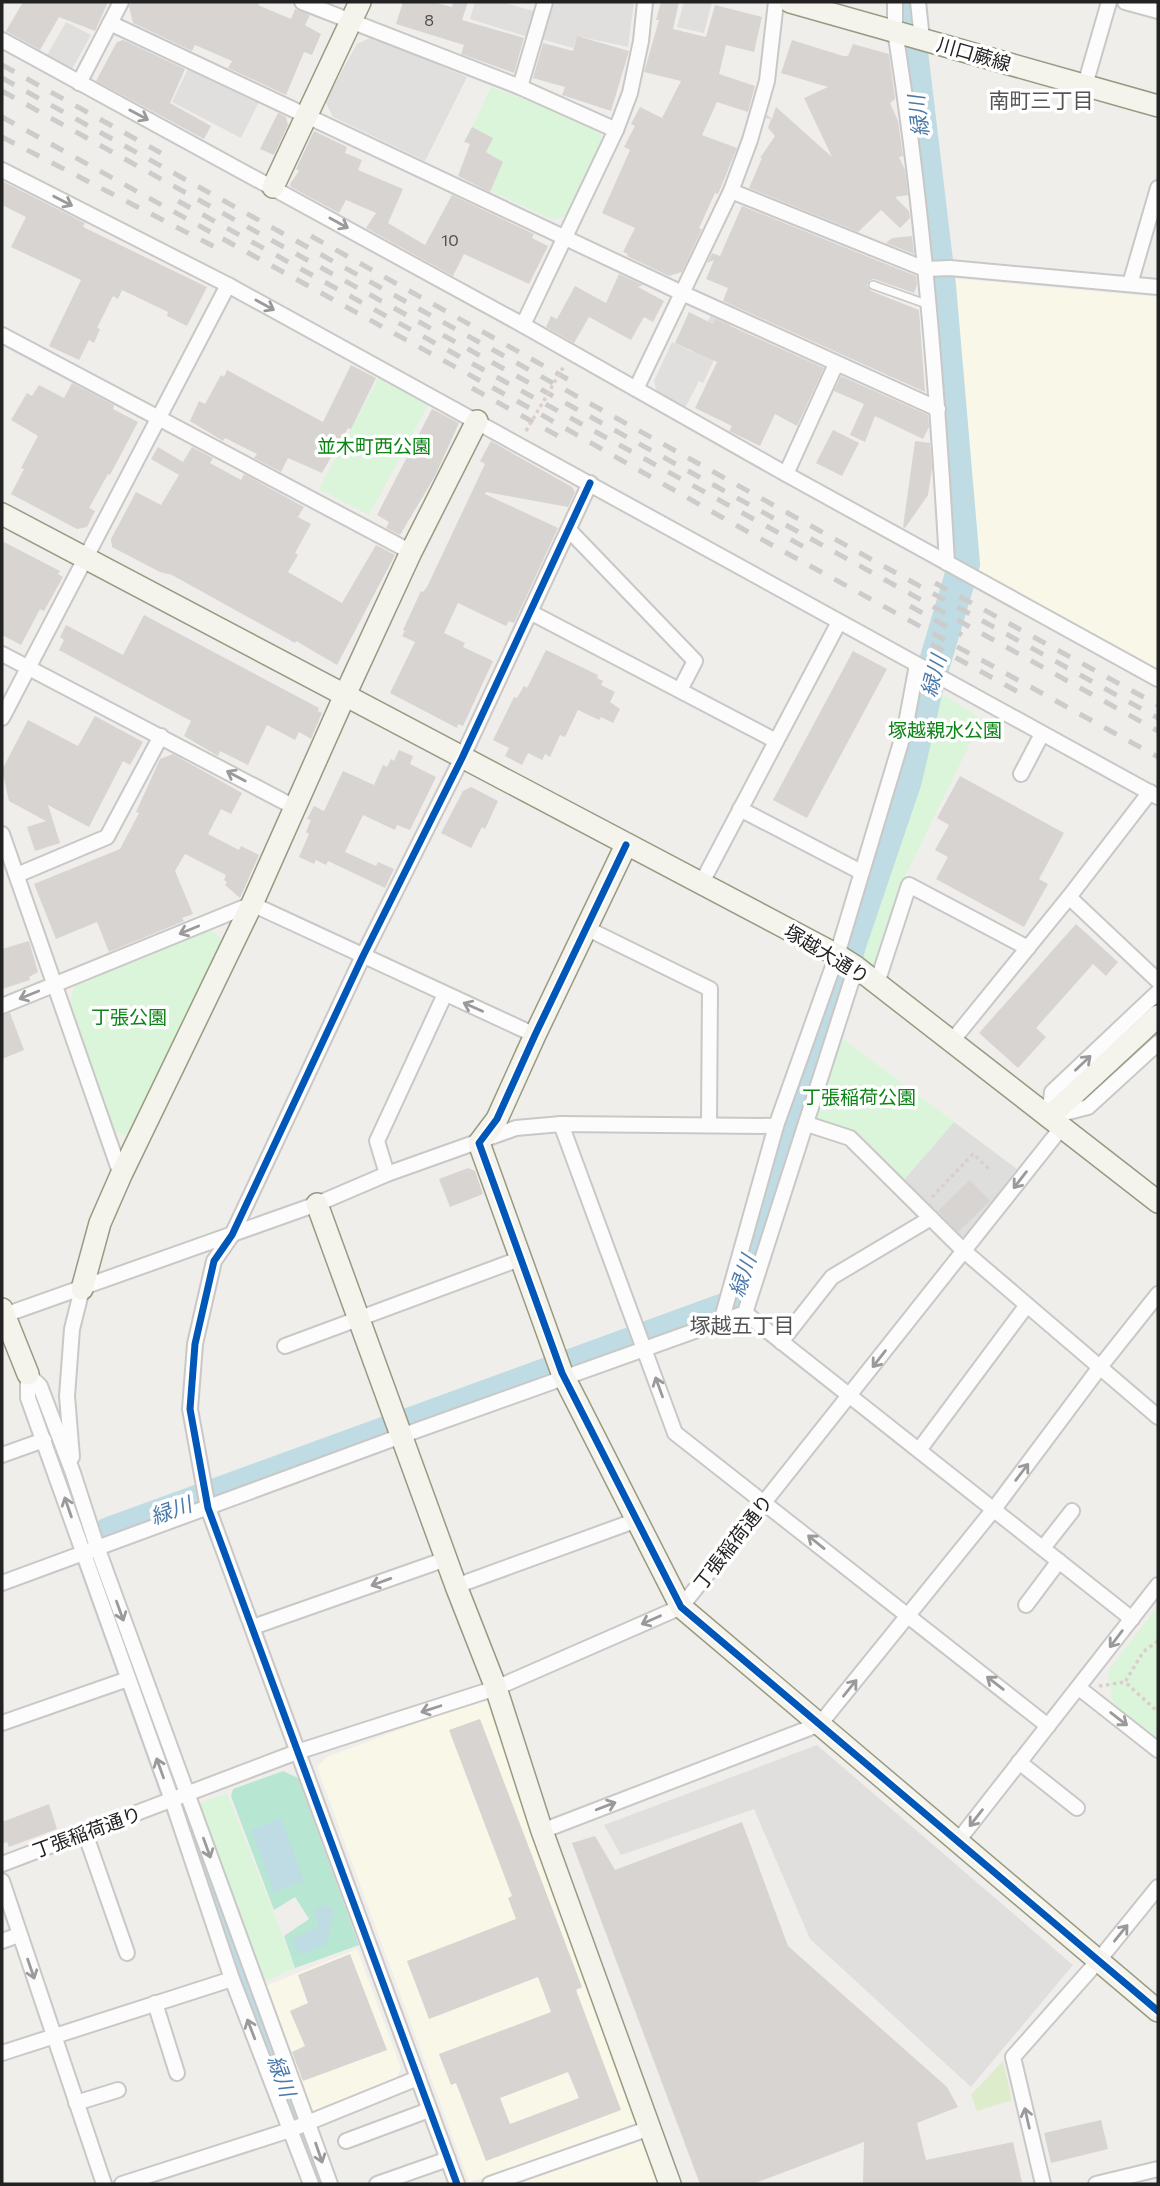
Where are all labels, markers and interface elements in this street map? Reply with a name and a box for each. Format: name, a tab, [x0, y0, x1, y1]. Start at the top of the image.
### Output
house number: 8	[424, 10, 434, 29]
street label: 川口蕨線	[934, 32, 1014, 75]
district label: 南町三丁目	[989, 87, 1094, 112]
water label: 緑川	[902, 92, 932, 139]
one-way arrow	[128, 109, 149, 122]
one-way arrow	[52, 194, 72, 208]
one-way arrow	[328, 217, 349, 231]
house number: 10	[441, 230, 459, 249]
one-way arrow	[254, 298, 274, 312]
park label: 並木町西公園	[317, 434, 431, 457]
water label: 緑川	[915, 650, 951, 699]
park label: 塚越親水公園	[888, 718, 1002, 741]
one-way arrow	[226, 769, 247, 782]
street label: 塚越大通り	[781, 919, 874, 988]
one-way arrow	[179, 924, 200, 937]
one-way arrow	[18, 990, 40, 1003]
one-way arrow	[463, 1000, 484, 1013]
park label: 丁張公園	[91, 1005, 167, 1028]
one-way arrow	[1074, 1054, 1091, 1071]
park label: 丁張稲荷公園	[802, 1085, 916, 1108]
one-way arrow	[1012, 1171, 1027, 1189]
water label: 緑川	[723, 1250, 761, 1299]
district label: 塚越五丁目	[690, 1312, 795, 1337]
one-way arrow	[871, 1349, 886, 1368]
one-way arrow	[651, 1376, 664, 1398]
one-way arrow	[1014, 1462, 1029, 1481]
water label: 緑川	[146, 1490, 196, 1529]
street label: 丁張稲荷通り	[688, 1490, 777, 1594]
one-way arrow	[61, 1497, 73, 1519]
one-way arrow	[808, 1534, 826, 1550]
one-way arrow	[371, 1576, 393, 1589]
one-way arrow	[115, 1599, 127, 1621]
one-way arrow	[641, 1614, 662, 1627]
one-way arrow	[1109, 1630, 1124, 1648]
one-way arrow	[986, 1676, 1004, 1691]
one-way arrow	[842, 1679, 857, 1697]
one-way arrow	[421, 1703, 443, 1716]
one-way arrow	[1109, 1712, 1127, 1727]
one-way arrow	[153, 1757, 166, 1779]
one-way arrow	[594, 1799, 616, 1812]
street label: 丁張稲荷通り	[29, 1801, 144, 1862]
one-way arrow	[968, 1808, 983, 1827]
one-way arrow	[202, 1836, 214, 1858]
one-way arrow	[1113, 1924, 1129, 1942]
one-way arrow	[26, 1958, 38, 1980]
one-way arrow	[244, 2019, 257, 2041]
water label: 緑川	[263, 2051, 302, 2101]
one-way arrow	[1020, 2107, 1033, 2130]
one-way arrow	[314, 2142, 326, 2164]

